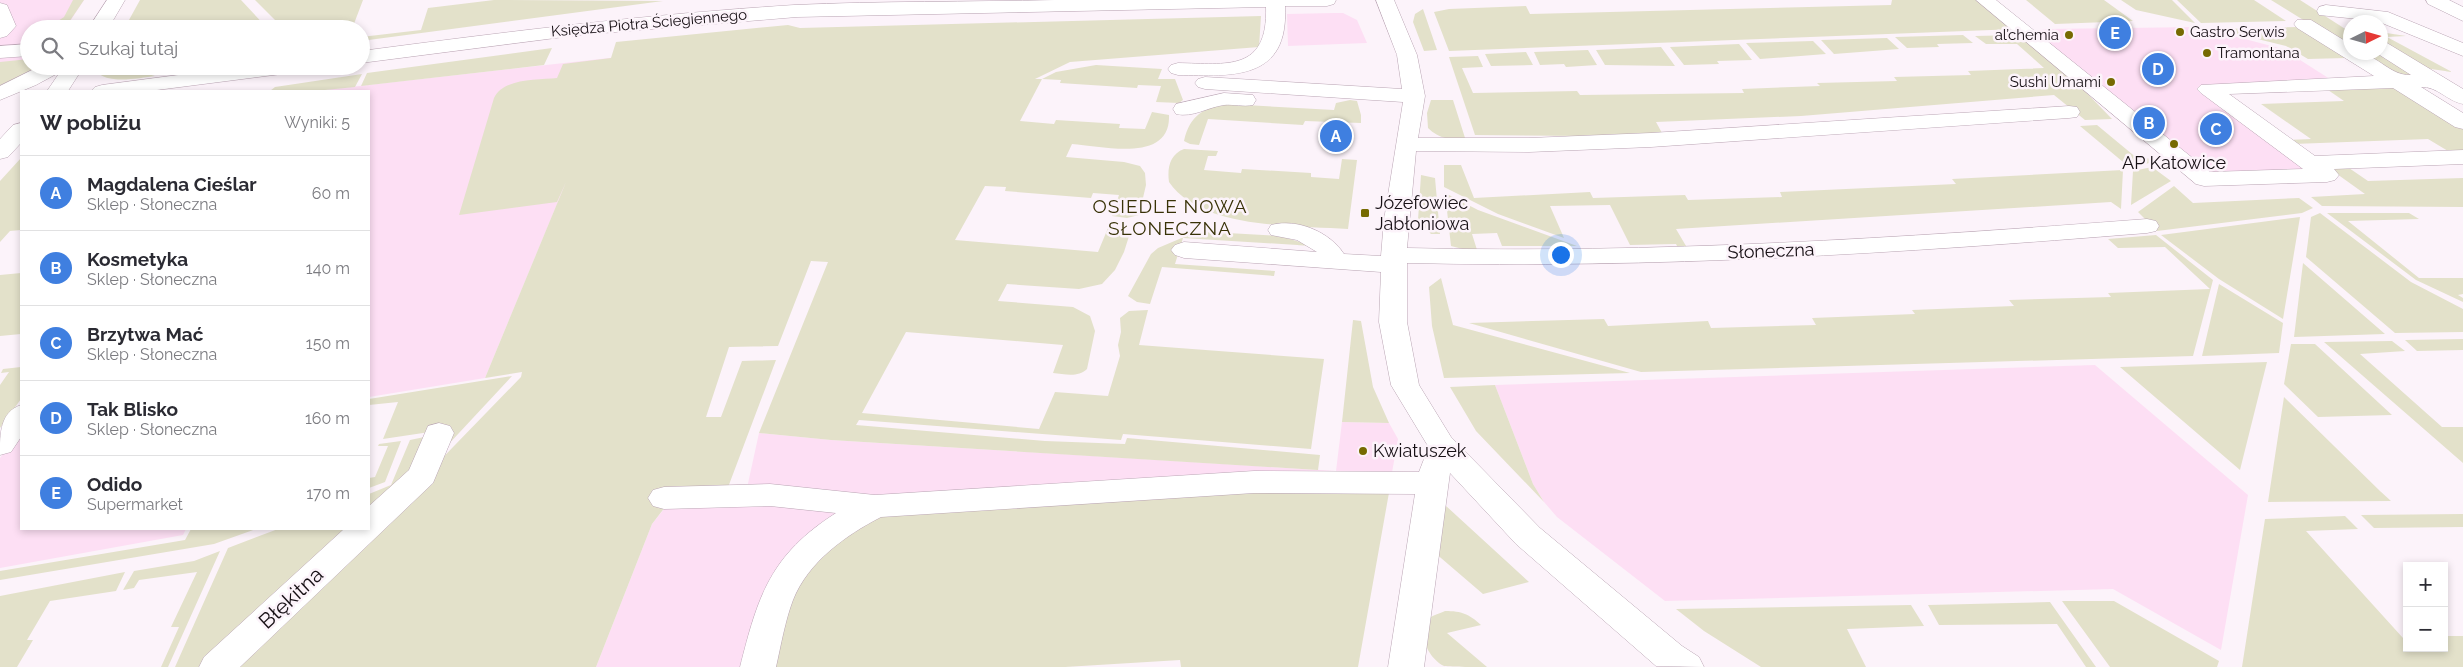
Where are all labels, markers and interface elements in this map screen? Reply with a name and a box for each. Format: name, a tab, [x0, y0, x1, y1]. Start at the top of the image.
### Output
street label: Księdza Piotra Ściegiennego	[550, 5, 748, 41]
pin: E	[2099, 14, 2131, 52]
north arrow	[2343, 15, 2388, 60]
search box	[20, 20, 370, 75]
place label: Gastro Serwis	[2190, 23, 2285, 41]
place label: al’chemia	[1995, 26, 2059, 44]
marker: Gastro Serwis	[2174, 26, 2186, 38]
marker: al’chemia	[2063, 29, 2075, 41]
icon: search	[38, 34, 66, 62]
text: Szukaj tutaj	[78, 37, 178, 59]
place label: Tramontana	[2217, 44, 2300, 62]
marker: Tramontana	[2201, 47, 2213, 59]
pin: D	[2142, 50, 2174, 88]
place label: Sushi Umami	[2010, 73, 2101, 91]
marker: Sushi Umami	[2105, 76, 2117, 88]
pin: B	[2133, 104, 2165, 142]
text: W pobliżu	[40, 110, 141, 135]
pin: C	[2200, 110, 2232, 148]
text: Wyniki: 5	[284, 113, 350, 132]
pin: A	[1320, 117, 1352, 155]
marker: AP Katowice	[2168, 138, 2180, 150]
place label: AP Katowice	[2122, 152, 2226, 173]
text: Magdalena Cieślar	[87, 173, 257, 195]
text: A	[51, 184, 61, 203]
text: 60 m	[312, 184, 350, 203]
place label: Józefowiec Jabłoniowa	[1375, 192, 1469, 234]
text: Sklep · Słoneczna	[87, 195, 217, 214]
district label: OSIEDLE NOWA SŁONECZNA	[1092, 195, 1248, 239]
marker: Józefowiec Jabłoniowa	[1359, 207, 1371, 219]
street label: Słoneczna	[1727, 238, 1815, 263]
your location	[1548, 242, 1574, 268]
text: Kosmetyka	[87, 248, 188, 270]
text: B	[51, 259, 61, 278]
text: 140 m	[306, 259, 350, 278]
text: Sklep · Słoneczna	[87, 270, 217, 289]
text: Brzytwa Mać	[87, 323, 203, 345]
text: C	[51, 334, 61, 353]
text: 150 m	[306, 334, 350, 353]
text: Sklep · Słoneczna	[87, 345, 217, 364]
text: Tak Blisko	[87, 398, 178, 420]
text: D	[50, 409, 62, 428]
text: 160 m	[305, 409, 350, 428]
text: Sklep · Słoneczna	[87, 420, 217, 439]
place label: Kwiatuszek	[1373, 440, 1467, 461]
marker: Kwiatuszek	[1357, 445, 1369, 457]
text: Odido	[87, 473, 142, 495]
text: E	[51, 484, 61, 503]
text: 170 m	[306, 484, 350, 503]
text: Supermarket	[87, 495, 183, 514]
street label: Błękitna	[253, 562, 328, 634]
map controls	[2403, 562, 2448, 652]
button: +	[2403, 562, 2448, 607]
button: −	[2403, 607, 2448, 652]

